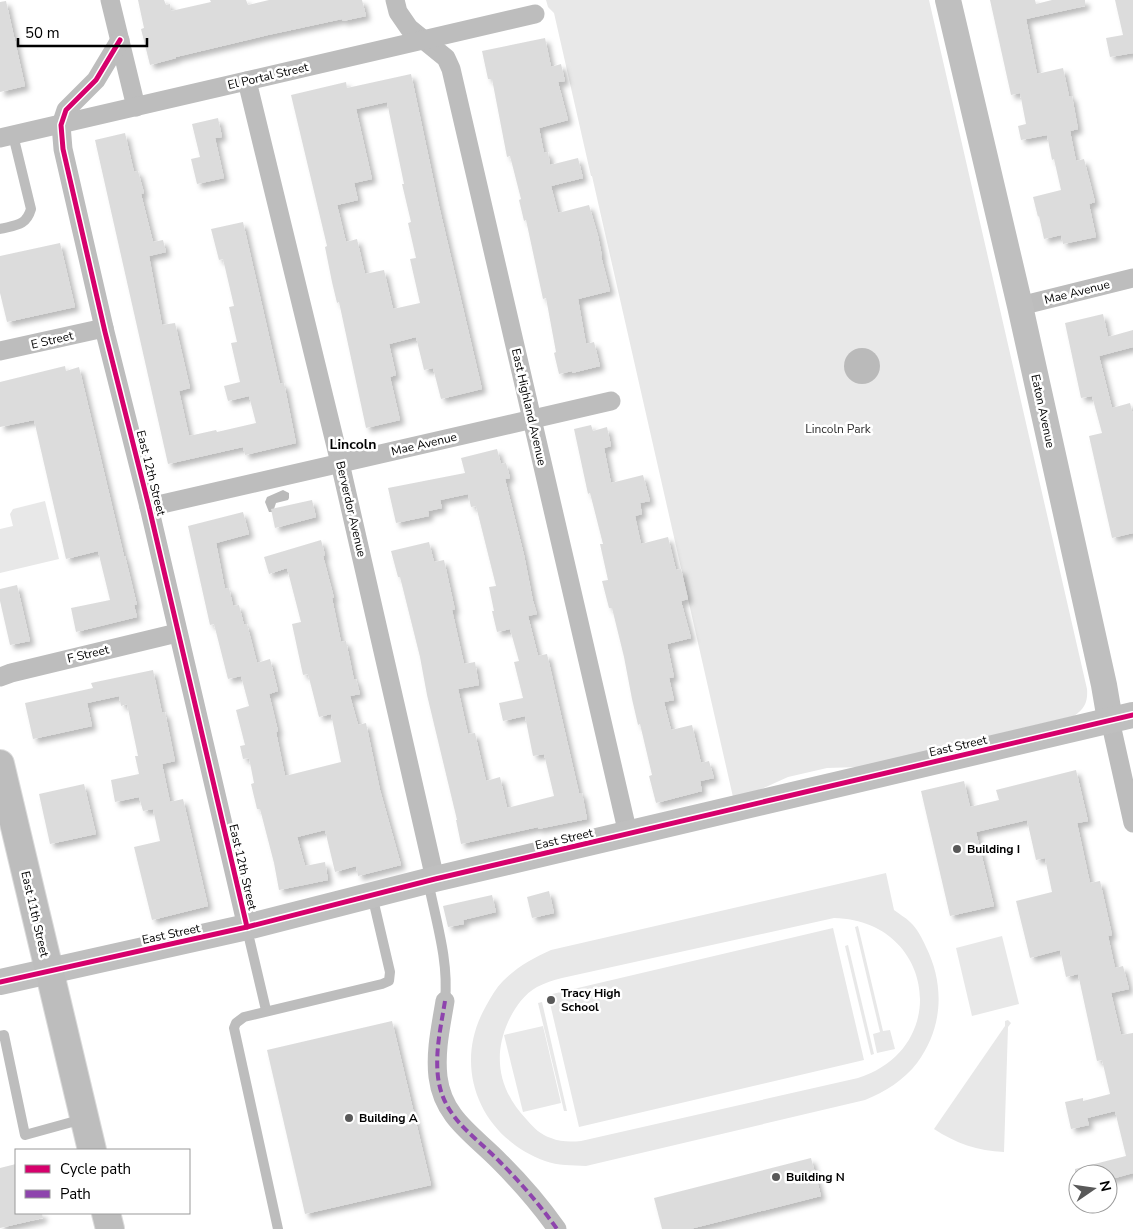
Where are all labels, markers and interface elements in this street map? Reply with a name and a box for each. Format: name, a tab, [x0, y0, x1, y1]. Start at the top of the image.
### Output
scale bar	[18, 15, 146, 47]
text: 50 m	[25, 23, 60, 43]
street label: El Portal Street	[226, 59, 311, 93]
street label: Mae Avenue	[1043, 276, 1111, 308]
street label: E Street	[29, 327, 75, 353]
street label: East Highland Avenue	[508, 347, 550, 467]
street label: Eaton Avenue	[1027, 373, 1059, 449]
park label: Lincoln Park	[805, 421, 872, 437]
street label: East 12th Street	[133, 429, 170, 518]
street label: Mae Avenue	[390, 429, 458, 459]
district label: Lincoln	[330, 435, 376, 454]
street label: Berverdor Avenue	[332, 460, 370, 558]
street label: F Street	[66, 641, 111, 667]
street label: East Street	[927, 731, 989, 760]
street label: East 12th Street	[225, 823, 261, 912]
street label: East Street	[533, 824, 595, 853]
place label: Building I	[967, 841, 1020, 857]
marker: Building I	[951, 843, 963, 855]
street label: East 11th Street	[17, 870, 53, 959]
street label: East Street	[140, 920, 202, 948]
place label: Tracy High School	[561, 985, 621, 1015]
marker: Tracy High School	[545, 994, 557, 1006]
place label: Building A	[359, 1110, 418, 1126]
marker: Building A	[343, 1112, 355, 1124]
legend	[15, 1149, 190, 1214]
text: Cycle path	[60, 1159, 131, 1179]
north arrow	[1068, 1164, 1118, 1214]
place label: Building N	[786, 1169, 845, 1185]
marker: Building N	[770, 1171, 782, 1183]
text: N	[1095, 1179, 1116, 1193]
text: Path	[60, 1184, 91, 1204]

